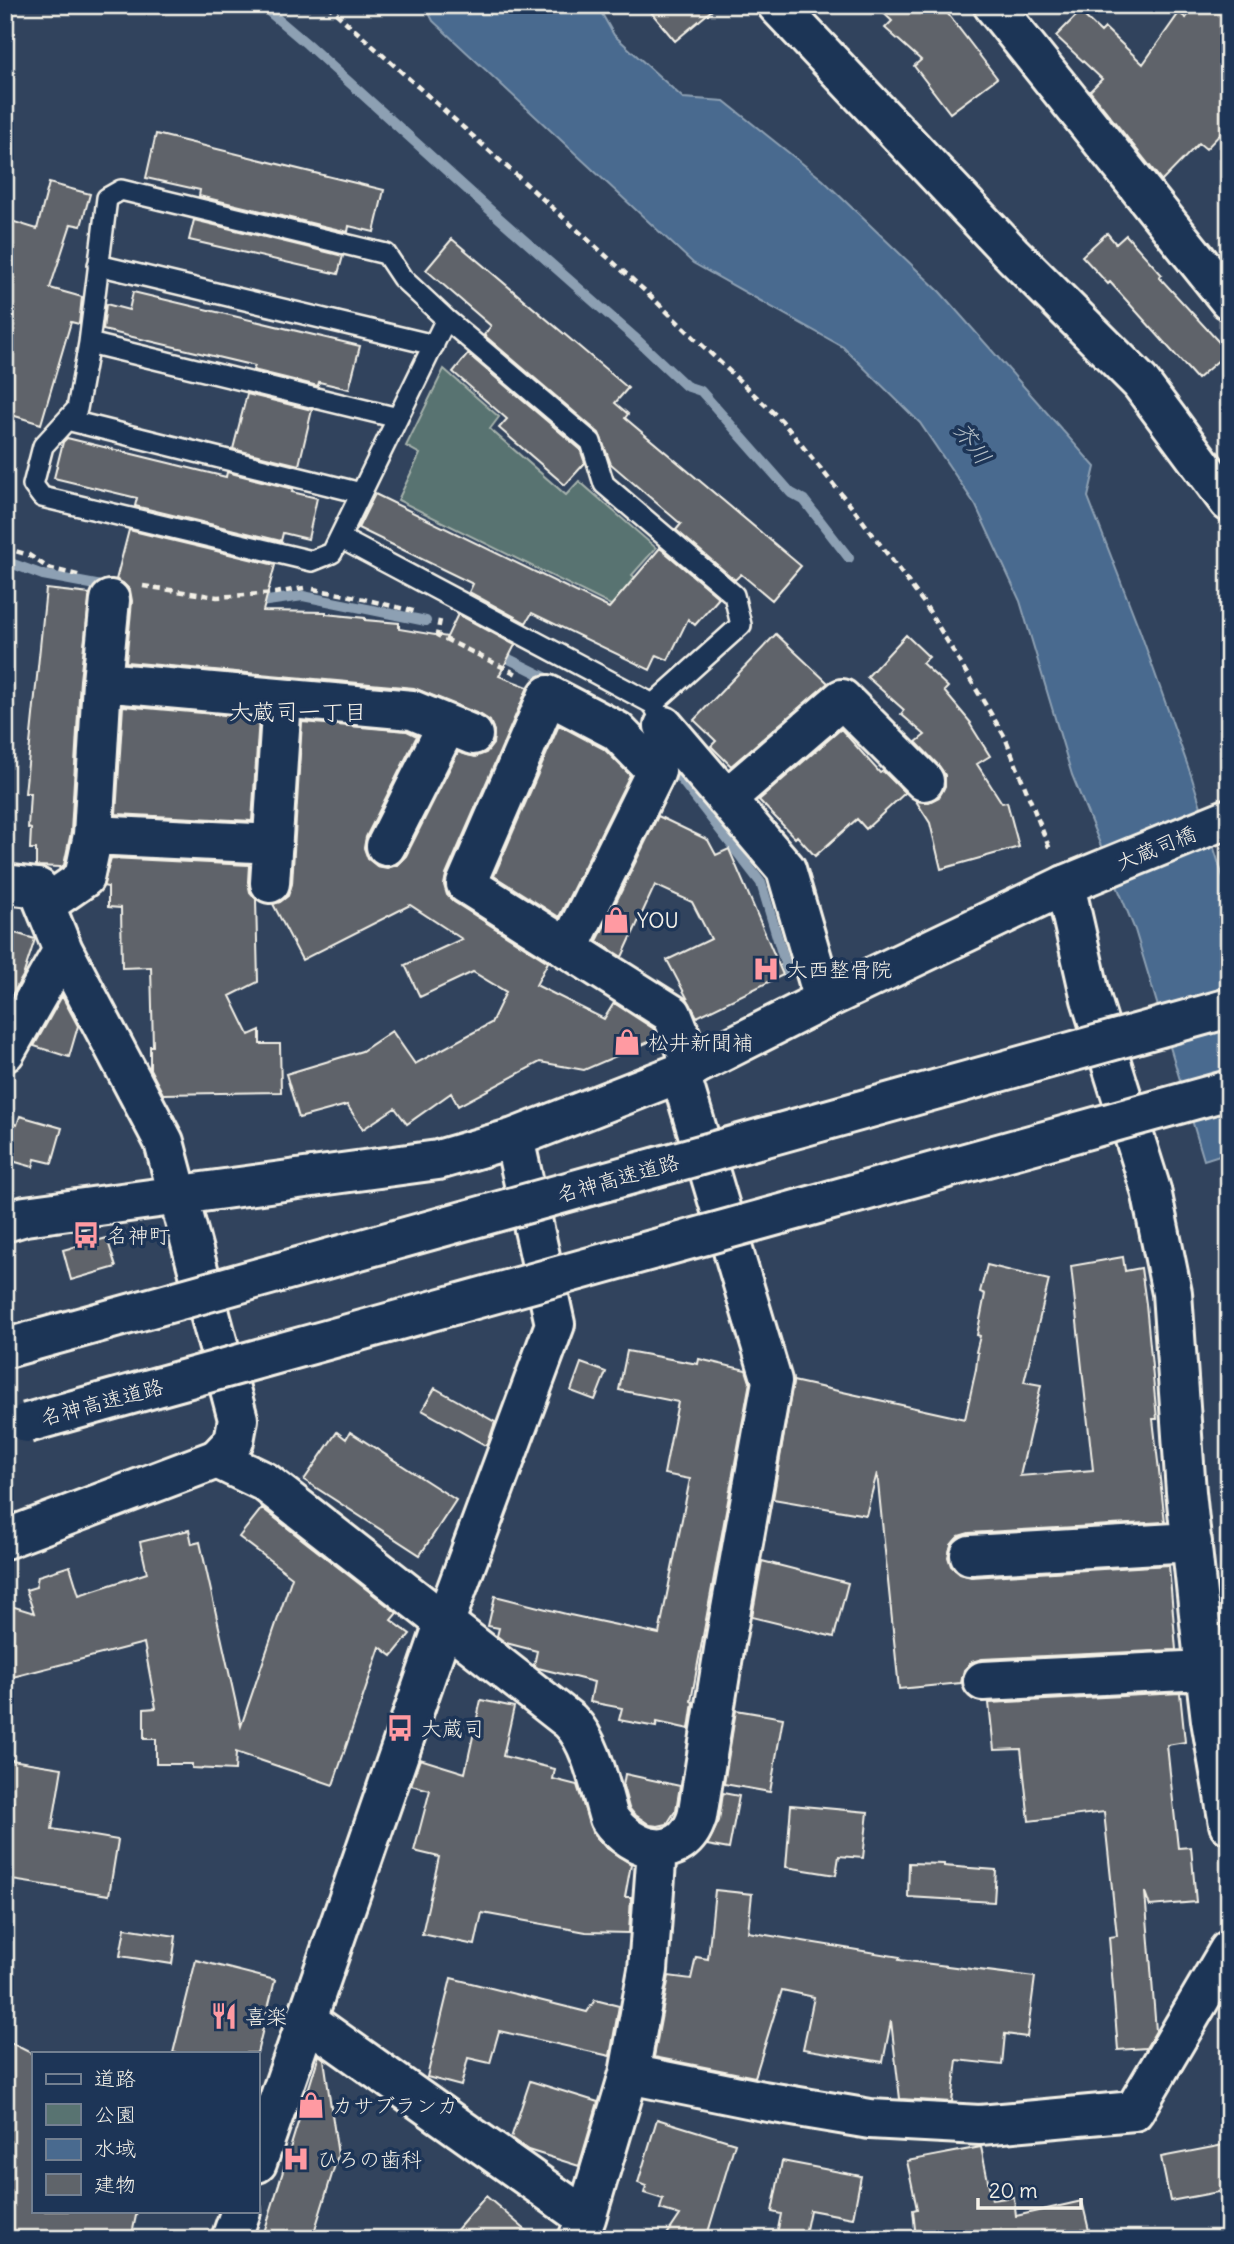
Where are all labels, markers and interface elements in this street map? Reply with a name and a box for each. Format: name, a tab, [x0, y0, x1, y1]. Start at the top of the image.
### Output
water label: 芥川	[948, 416, 998, 470]
district label: 大蔵司一丁目	[229, 697, 367, 726]
street label: 大蔵司橋	[1112, 820, 1200, 876]
shop icon: YOU	[601, 905, 631, 935]
place label: YOU	[637, 907, 679, 934]
hospital icon: 大西整骨院	[751, 954, 781, 984]
place label: 大西整骨院	[787, 956, 892, 983]
shop icon: 松井新聞補	[612, 1027, 642, 1057]
place label: 松井新聞補	[648, 1029, 753, 1056]
street label: 名神高速道路	[554, 1148, 682, 1208]
bus stop icon: 名神町	[71, 1220, 101, 1250]
place label: 名神町	[107, 1222, 170, 1249]
street label: 名神高速道路	[38, 1373, 166, 1431]
bus stop icon: 大蔵司	[385, 1713, 415, 1743]
place label: 大蔵司	[421, 1715, 484, 1742]
restaurant icon: 喜楽	[209, 2001, 239, 2031]
place label: 喜楽	[245, 2003, 287, 2030]
legend	[32, 2052, 259, 2212]
text: 道路	[94, 2065, 136, 2092]
shop icon: カサブランカ	[296, 2090, 326, 2120]
place label: カサブランカ	[332, 2092, 458, 2119]
text: 公園	[94, 2101, 136, 2128]
text: 水域	[94, 2135, 136, 2162]
hospital icon: ひろの歯科	[281, 2144, 311, 2174]
place label: ひろの歯科	[317, 2146, 422, 2173]
scale bar	[978, 2167, 1082, 2211]
text: 建物	[94, 2171, 136, 2198]
text: 20 m	[989, 2177, 1038, 2204]

